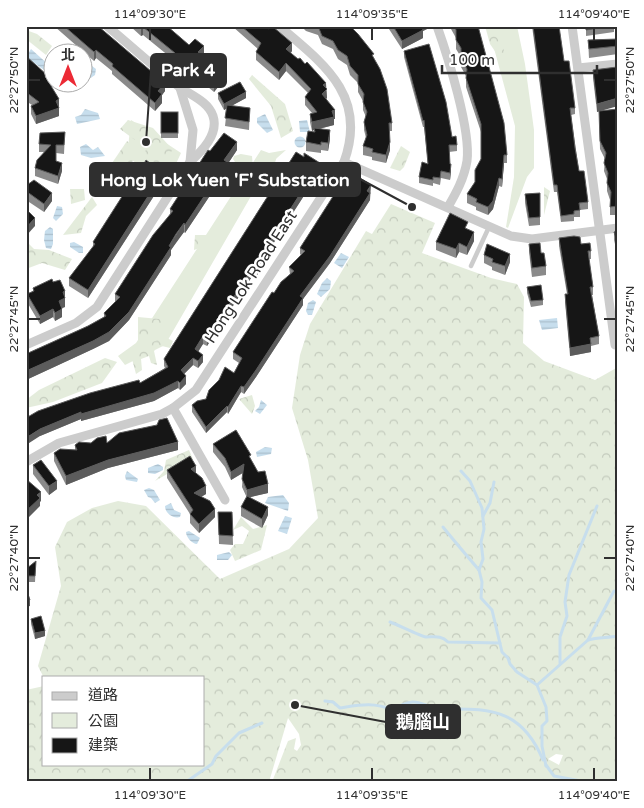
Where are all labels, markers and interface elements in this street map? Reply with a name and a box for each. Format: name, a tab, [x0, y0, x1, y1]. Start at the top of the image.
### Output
text: 114°09'30"E	[114, 7, 187, 21]
text: 114°09'35"E	[336, 7, 409, 21]
text: 114°09'40"E	[558, 7, 631, 21]
north arrow	[42, 42, 92, 92]
scale bar	[442, 42, 596, 74]
text: 22°27'50"N	[7, 47, 21, 114]
text: 北	[61, 47, 75, 64]
text: 22°27'50"N	[623, 47, 637, 114]
text: 100 m	[449, 51, 495, 69]
callout: Park 4	[151, 54, 226, 87]
text: Park 4	[161, 59, 216, 81]
callout: Hong Lok Yuen 'F' Substation	[90, 163, 360, 196]
text: Hong Lok Yuen 'F' Substation	[100, 169, 350, 191]
street label: Hong Lok Road East	[201, 207, 301, 347]
text: 22°27'45"N	[7, 286, 21, 353]
text: 22°27'45"N	[623, 286, 637, 353]
text: 22°27'40"N	[7, 525, 21, 592]
text: 22°27'40"N	[623, 525, 637, 592]
legend	[42, 676, 205, 766]
text: 道路	[88, 686, 118, 704]
callout: 鵝腦山	[386, 705, 460, 738]
text: 鵝腦山	[396, 711, 450, 733]
text: 公園	[88, 712, 118, 730]
text: 建築	[88, 736, 118, 754]
text: 114°09'30"E	[114, 788, 187, 802]
text: 114°09'35"E	[336, 788, 409, 802]
text: 114°09'40"E	[558, 788, 631, 802]

